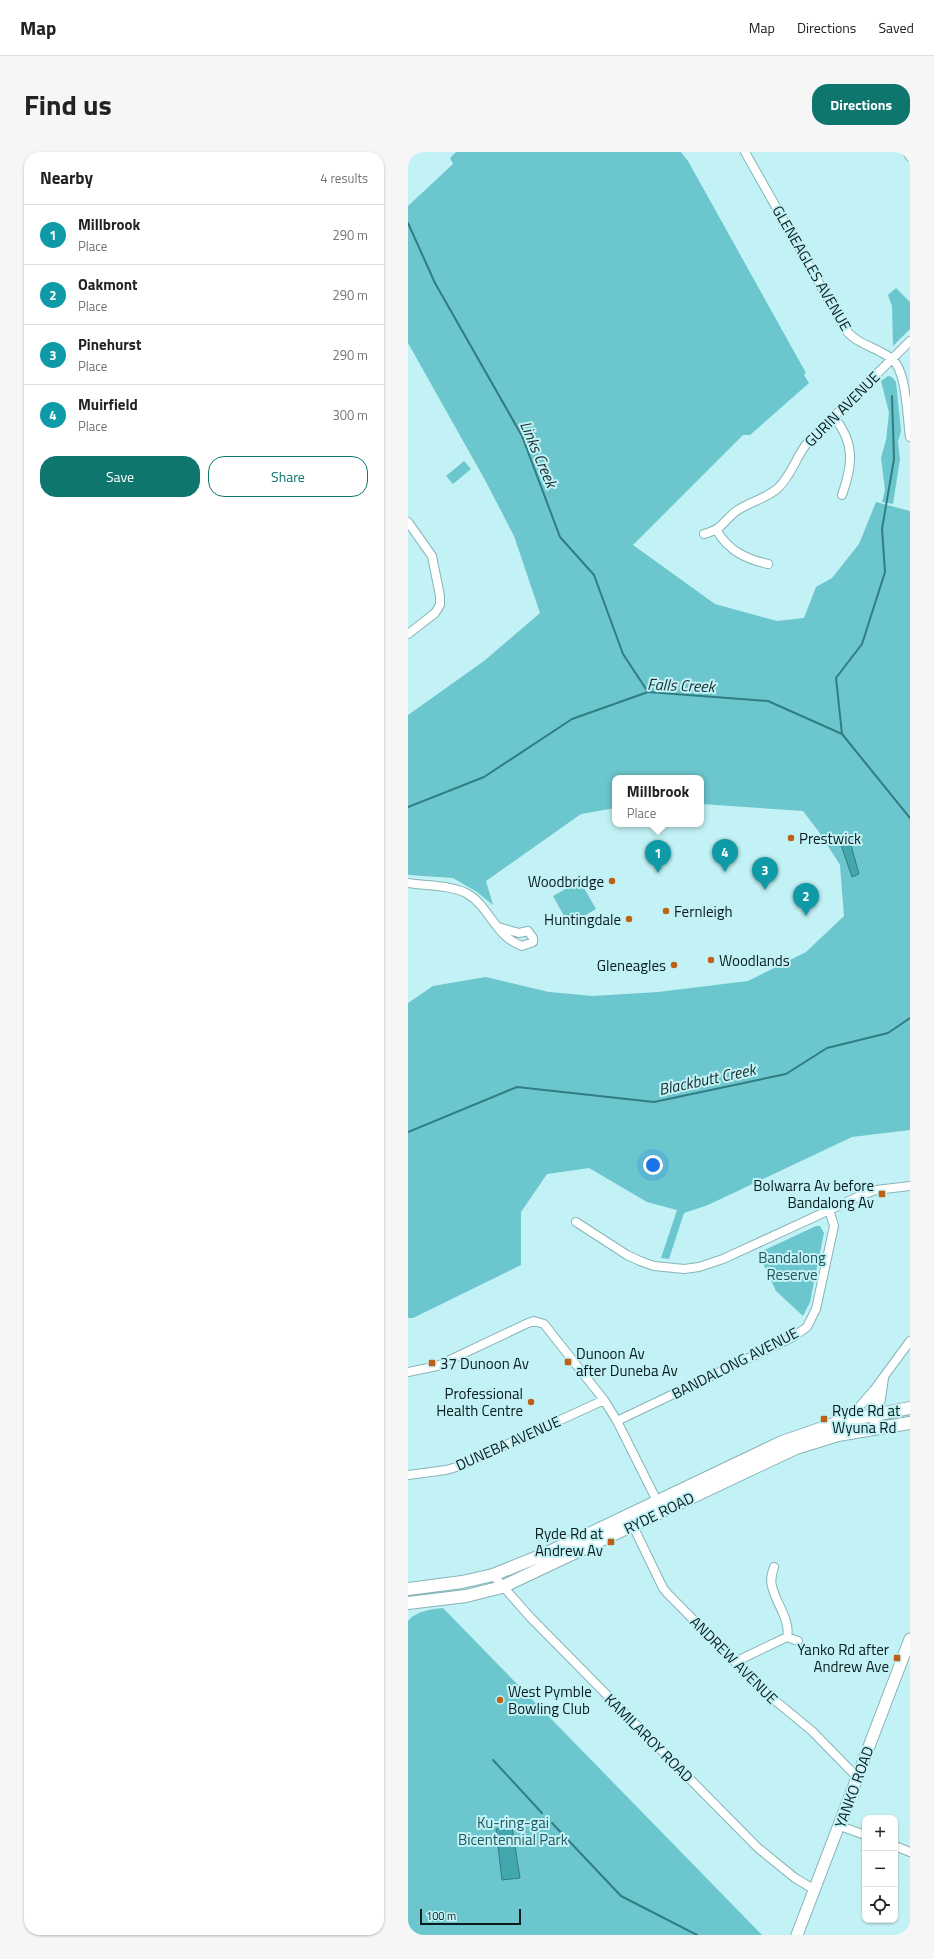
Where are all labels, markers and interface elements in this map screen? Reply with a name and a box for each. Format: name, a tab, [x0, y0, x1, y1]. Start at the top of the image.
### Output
text: Map	[20, 13, 56, 42]
text: Map	[749, 17, 775, 38]
text: Directions	[797, 17, 856, 38]
text: Saved	[878, 17, 914, 38]
text: Find us	[24, 83, 112, 126]
button: Directions	[812, 84, 910, 125]
text: Nearby	[40, 165, 93, 191]
text: 4 results	[320, 168, 368, 188]
street label: GLENEAGLES AVENUE	[767, 201, 857, 335]
text: Millbrook	[78, 213, 140, 236]
text: 1	[49, 225, 57, 245]
text: 290 m	[332, 225, 368, 245]
text: Place	[78, 236, 107, 256]
text: Oakmont	[78, 273, 138, 296]
text: 2	[49, 285, 57, 305]
text: 290 m	[332, 285, 368, 305]
text: Place	[78, 296, 107, 316]
text: Pinehurst	[78, 333, 141, 356]
text: 3	[49, 345, 57, 365]
text: 290 m	[332, 345, 368, 365]
text: Place	[78, 356, 107, 376]
street label: GURIN AVENUE	[799, 366, 885, 452]
text: Muirfield	[78, 393, 138, 416]
text: 4	[49, 405, 57, 425]
text: 300 m	[332, 405, 368, 425]
text: Place	[78, 416, 107, 436]
water label: Links Creek	[514, 417, 565, 493]
button: Save	[40, 456, 200, 497]
button: Share	[208, 456, 368, 497]
water label: Falls Creek	[647, 672, 717, 698]
popup	[612, 775, 704, 827]
text: Millbrook	[627, 780, 689, 803]
text: Place	[627, 803, 656, 823]
place label: Prestwick	[799, 827, 861, 850]
marker: Prestwick	[786, 833, 796, 843]
pin: 4	[712, 839, 738, 872]
pin: 1	[645, 840, 671, 873]
pin: 3	[752, 857, 778, 890]
place label: Woodbridge	[528, 870, 604, 893]
marker: Woodbridge	[607, 876, 617, 886]
pin: 2	[793, 883, 819, 916]
place label: Fernleigh	[674, 900, 733, 923]
marker: Fernleigh	[661, 906, 671, 916]
place label: Huntingdale	[544, 908, 621, 931]
marker: Huntingdale	[624, 914, 634, 924]
place label: Woodlands	[719, 949, 790, 972]
place label: Gleneagles	[597, 954, 666, 977]
marker: Woodlands	[706, 955, 716, 965]
marker: Gleneagles	[669, 960, 679, 970]
water label: Blackbutt Creek	[656, 1057, 760, 1101]
your location	[643, 1155, 663, 1175]
place label: Bolwarra Av before Bandalong Av	[753, 1174, 874, 1214]
marker: Bolwarra Av before Bandalong Av	[877, 1189, 887, 1199]
park label: Bandalong Reserve	[758, 1246, 826, 1286]
street label: BANDALONG AVENUE	[668, 1321, 802, 1405]
place label: Dunoon Av after Duneba Av	[576, 1342, 678, 1382]
place label: 37 Dunoon Av	[440, 1352, 529, 1375]
marker: Dunoon Av after Duneba Av	[563, 1357, 573, 1367]
marker: 37 Dunoon Av	[427, 1358, 437, 1368]
place label: Professional Health Centre	[436, 1382, 523, 1422]
marker: Professional Health Centre	[526, 1397, 536, 1407]
place label: Ryde Rd at Wyuna Rd	[832, 1399, 901, 1439]
street label: DUNEBA AVENUE	[452, 1410, 564, 1476]
marker: Ryde Rd at Wyuna Rd	[819, 1414, 829, 1424]
street label: RYDE ROAD	[620, 1486, 698, 1540]
place label: Ryde Rd at Andrew Av	[535, 1522, 604, 1562]
marker: Ryde Rd at Andrew Av	[606, 1537, 616, 1547]
street label: ANDREW AVENUE	[685, 1611, 783, 1709]
place label: Yanko Rd after Andrew Ave	[797, 1638, 889, 1678]
marker: Yanko Rd after Andrew Ave	[892, 1653, 902, 1663]
place label: West Pymble Bowling Club	[508, 1680, 592, 1720]
street label: KAMILAROY ROAD	[599, 1688, 699, 1788]
marker: West Pymble Bowling Club	[495, 1695, 505, 1705]
street label: YANKO ROAD	[829, 1743, 879, 1831]
park label: Ku-ring-gai Bicentennial Park	[458, 1811, 568, 1851]
map controls	[862, 1815, 898, 1923]
button: +	[862, 1815, 898, 1851]
button: −	[862, 1851, 898, 1887]
button: locate	[862, 1887, 898, 1923]
scale bar	[420, 1907, 521, 1926]
text: 100 m	[426, 1908, 456, 1924]

